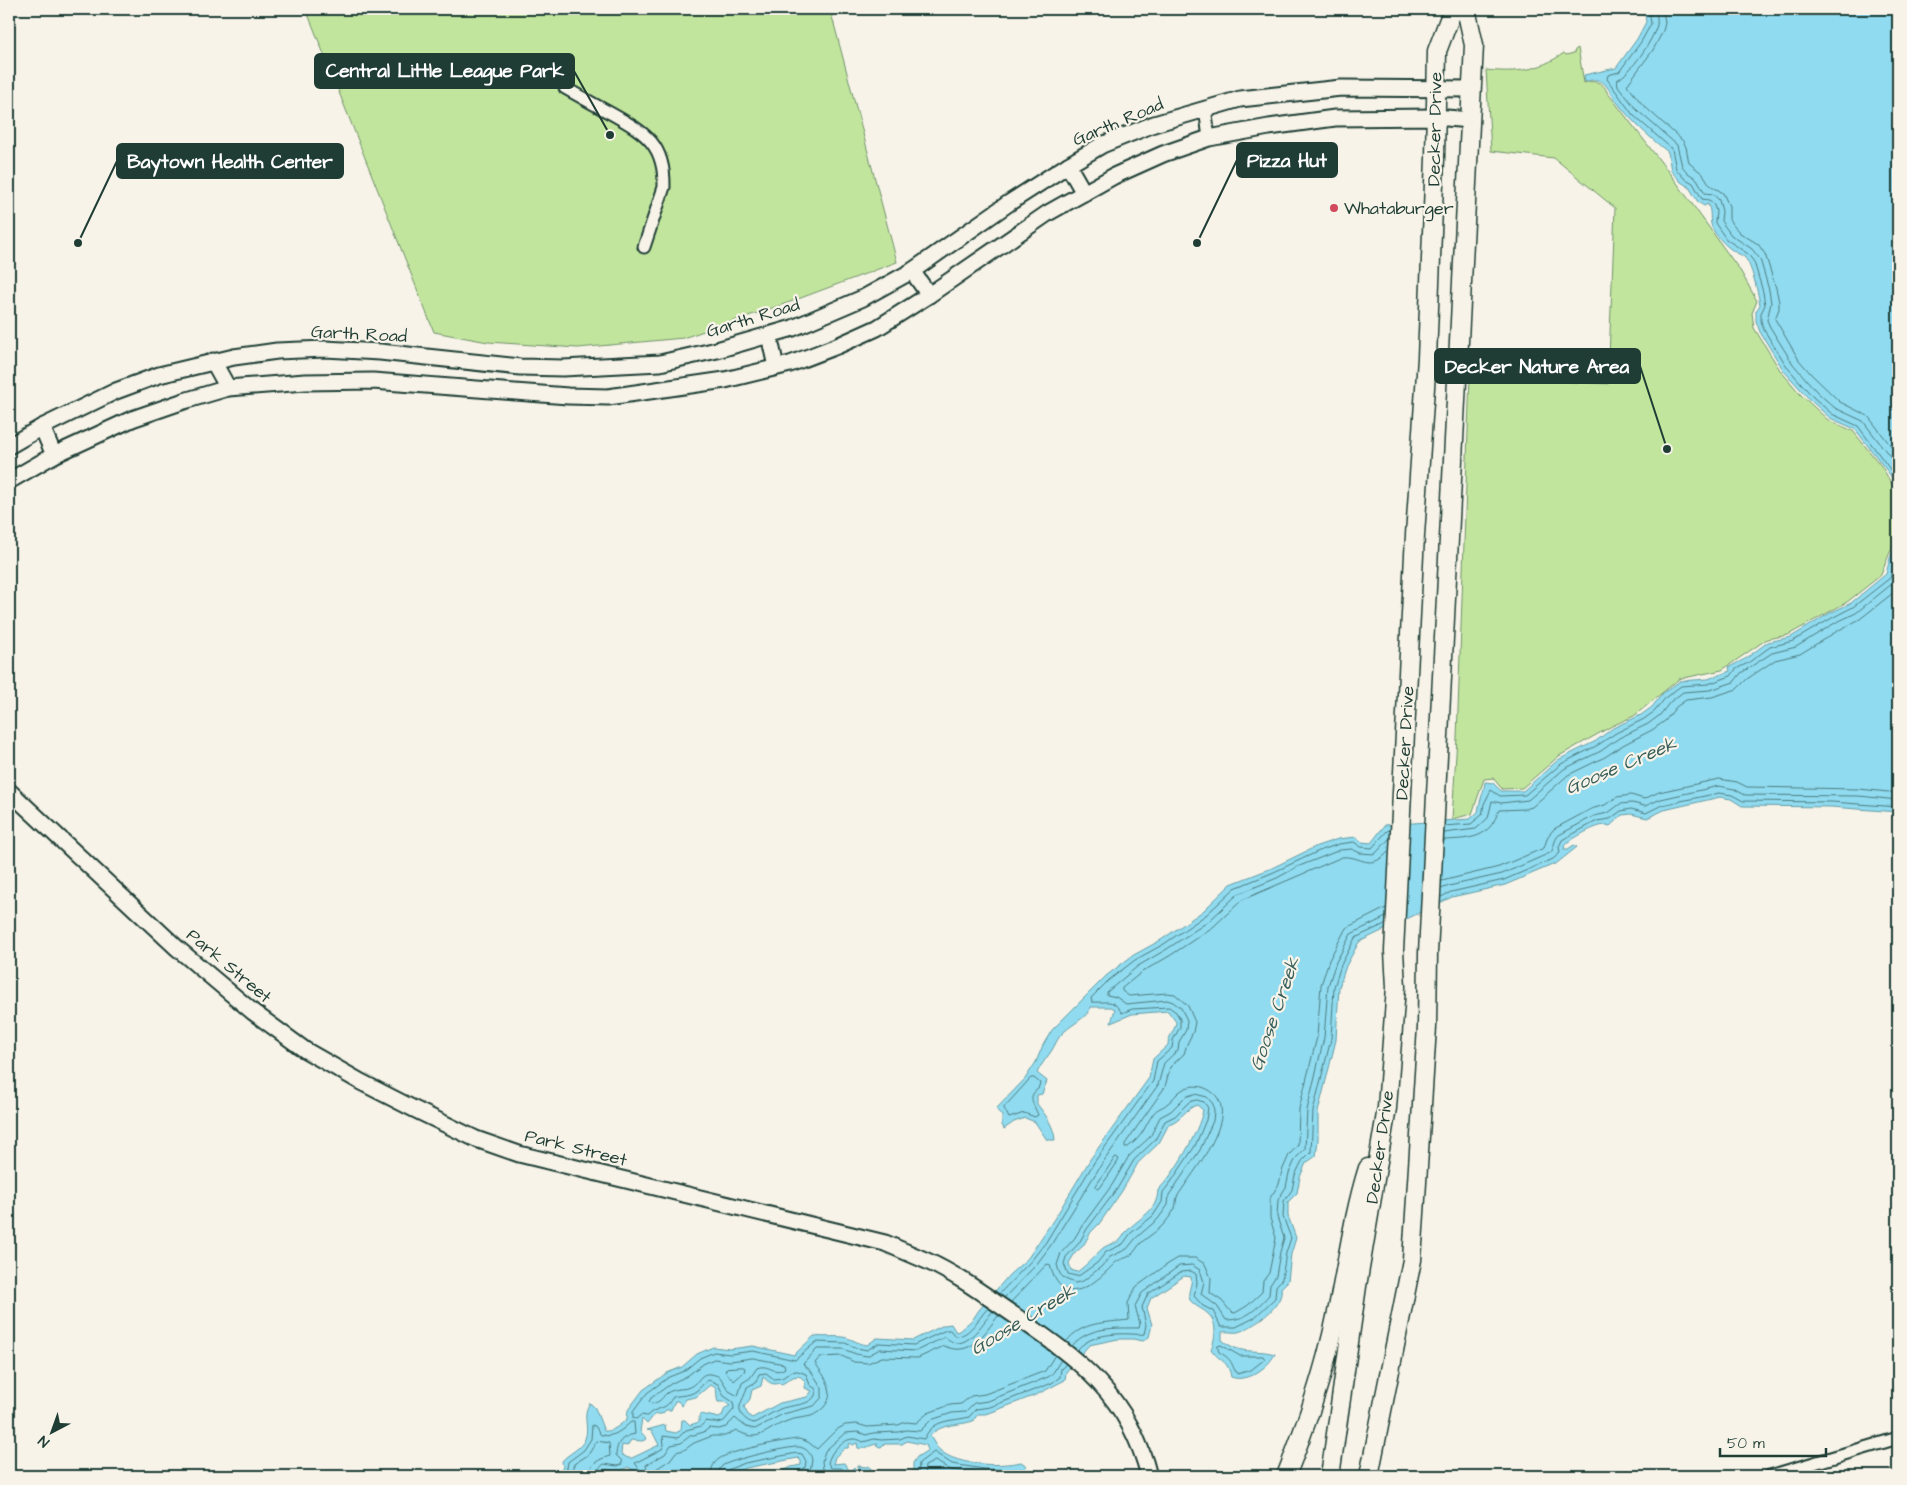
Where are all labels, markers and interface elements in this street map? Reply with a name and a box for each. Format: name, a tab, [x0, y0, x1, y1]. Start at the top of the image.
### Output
callout: Central Little League Park	[315, 54, 574, 88]
text: Central Little League Park	[326, 58, 564, 86]
street label: Decker Drive	[1422, 71, 1448, 186]
street label: Garth Road	[1069, 92, 1167, 152]
callout: Pizza Hut	[1237, 143, 1337, 177]
callout: Baytown Health Center	[117, 144, 343, 178]
text: Pizza Hut	[1247, 148, 1327, 175]
text: Baytown Health Center	[127, 149, 333, 177]
place label: Whataburger	[1344, 196, 1454, 222]
marker: Whataburger	[1328, 202, 1340, 214]
street label: Garth Road	[703, 292, 803, 344]
street label: Garth Road	[310, 319, 408, 349]
callout: Decker Nature Area	[1435, 349, 1640, 383]
text: Decker Nature Area	[1445, 354, 1630, 381]
street label: Decker Drive	[1390, 685, 1420, 801]
water label: Goose Creek	[1561, 730, 1681, 802]
street label: Park Street	[181, 923, 278, 1010]
water label: Goose Creek	[1243, 953, 1307, 1074]
street label: Decker Drive	[1360, 1088, 1400, 1205]
street label: Park Street	[522, 1123, 630, 1173]
water label: Goose Creek	[965, 1278, 1081, 1362]
north arrow	[28, 1408, 78, 1458]
scale bar	[1720, 1425, 1826, 1457]
text: N	[34, 1430, 54, 1451]
text: 50 m	[1727, 1433, 1765, 1454]

